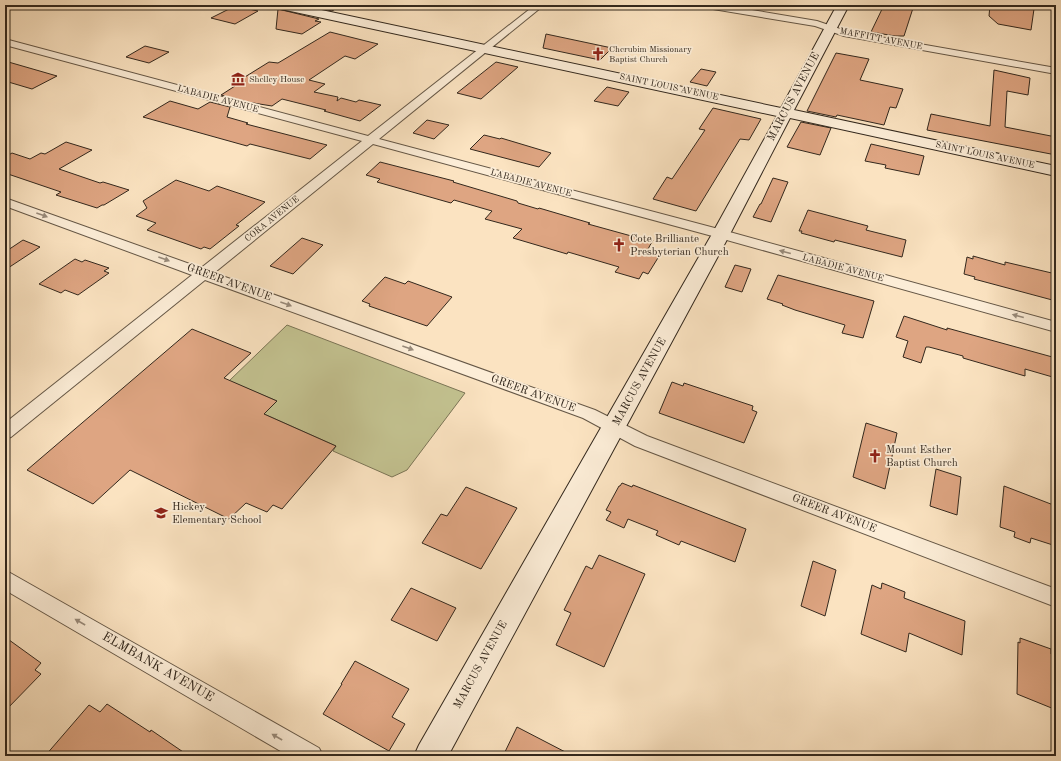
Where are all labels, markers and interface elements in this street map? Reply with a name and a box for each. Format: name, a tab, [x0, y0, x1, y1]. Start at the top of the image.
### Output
street label: MAFFITT AVENUE	[839, 27, 923, 51]
place label: Cherubim Missionary Baptist Church	[609, 45, 692, 64]
church icon: Cherubim Missionary Baptist Church	[590, 46, 606, 62]
street label: MARCUS AVENUE	[766, 51, 822, 143]
museum icon: Shelley House	[230, 71, 246, 87]
street label: SAINT LOUIS AVENUE	[619, 72, 719, 102]
place label: Shelley House	[249, 75, 304, 84]
street label: LABADIE AVENUE	[176, 84, 260, 114]
street label: SAINT LOUIS AVENUE	[935, 140, 1035, 170]
street label: LABADIE AVENUE	[489, 168, 573, 198]
street label: CORA AVENUE	[243, 194, 301, 244]
one-way arrow	[36, 213, 48, 219]
place label: Cote Brilliante Presbyterian Church	[630, 234, 729, 258]
church icon: Cote Brilliante Presbyterian Church	[611, 237, 627, 253]
one-way arrow	[779, 249, 791, 255]
street label: LABADIE AVENUE	[801, 253, 885, 283]
one-way arrow	[158, 257, 170, 263]
street label: GREER AVENUE	[185, 263, 273, 303]
one-way arrow	[281, 301, 293, 307]
one-way arrow	[1012, 313, 1024, 319]
street label: MARCUS AVENUE	[611, 336, 669, 428]
one-way arrow	[403, 346, 415, 352]
street label: GREER AVENUE	[489, 374, 577, 414]
place label: Mount Esther Baptist Church	[886, 445, 958, 469]
church icon: Mount Esther Baptist Church	[867, 448, 883, 464]
street label: GREER AVENUE	[790, 493, 878, 535]
place label: Hickey Elementary School	[172, 502, 262, 526]
school or university icon: Hickey Elementary School	[153, 505, 169, 521]
one-way arrow	[74, 618, 86, 625]
street label: MARCUS AVENUE	[452, 619, 510, 711]
street label: ELMBANK AVENUE	[100, 630, 216, 704]
one-way arrow	[271, 733, 283, 740]

